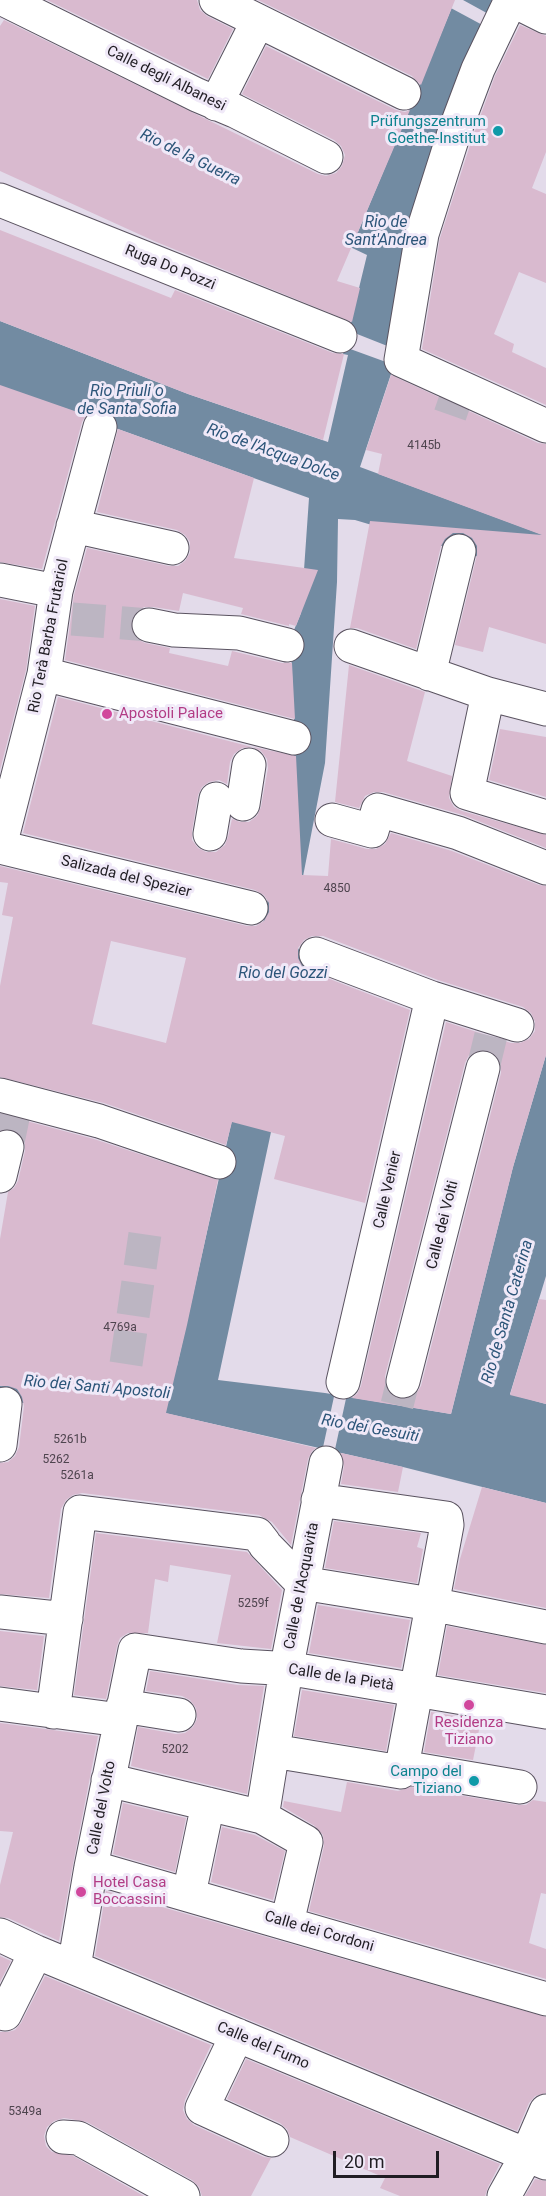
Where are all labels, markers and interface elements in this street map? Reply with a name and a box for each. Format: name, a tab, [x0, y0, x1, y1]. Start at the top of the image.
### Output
street label: Calle degli Albanesi	[103, 42, 229, 116]
place label: Prüfungszentrum Goethe-Institut	[370, 113, 486, 148]
marker: Prüfungszentrum Goethe-Institut	[491, 124, 505, 138]
water label: Rio de la Guerra	[137, 125, 243, 191]
water label: Rio de Sant'Andrea	[345, 213, 427, 251]
street label: Ruga Do Pozzi	[122, 242, 218, 294]
water label: Rio Priuli o de Santa Sofia	[77, 382, 177, 420]
water label: Rio de l'Acqua Dolce	[204, 420, 342, 486]
house number: 4145b	[407, 439, 441, 453]
street label: Rio Terà Barba Frutariol	[25, 558, 73, 714]
place label: Apostoli Palace	[119, 705, 223, 723]
marker: Apostoli Palace	[100, 707, 114, 721]
street label: Salizada del Spezier	[59, 852, 193, 902]
house number: 4850	[324, 882, 350, 896]
water label: Rio del Gozzi	[238, 964, 328, 984]
street label: Calle Venier	[370, 1149, 406, 1231]
street label: Calle dei Volti	[423, 1179, 463, 1271]
water label: Rio de Santa Caterina	[478, 1238, 538, 1386]
house number: 4769a	[103, 1321, 137, 1335]
water label: Rio dei Santi Apostoli	[23, 1372, 171, 1404]
water label: Rio dei Gesuiti	[320, 1411, 420, 1447]
house number: 5261b	[53, 1433, 87, 1447]
house number: 5262	[43, 1453, 69, 1467]
house number: 5261a	[60, 1469, 94, 1483]
street label: Calle de l'Acquavita	[281, 1521, 323, 1651]
house number: 5259f	[237, 1597, 269, 1611]
street label: Calle de la Pietà	[287, 1661, 395, 1695]
marker: Residenza Tiziano	[462, 1698, 476, 1712]
place label: Residenza Tiziano	[435, 1714, 503, 1749]
house number: 5202	[162, 1743, 188, 1757]
street label: Calle del Volto	[84, 1759, 120, 1857]
place label: Campo del Tiziano	[390, 1763, 462, 1798]
marker: Campo del Tiziano	[467, 1774, 481, 1788]
place label: Hotel Casa Boccassini	[93, 1874, 166, 1909]
marker: Hotel Casa Boccassini	[74, 1885, 88, 1899]
street label: Calle dei Cordoni	[262, 1908, 376, 1956]
street label: Calle del Fumo	[214, 2018, 312, 2074]
house number: 5349a	[8, 2105, 42, 2119]
scale bar	[336, 2139, 442, 2177]
text: 20 m	[344, 2151, 384, 2172]

